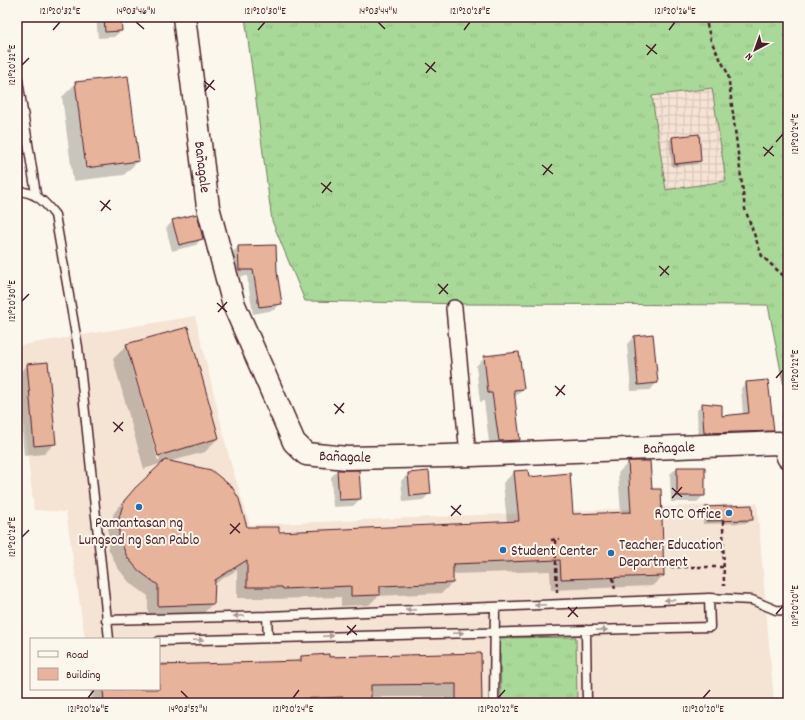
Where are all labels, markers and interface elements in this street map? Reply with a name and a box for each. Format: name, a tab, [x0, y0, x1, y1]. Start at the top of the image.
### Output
text: 121°20'32"E	[40, 5, 81, 19]
text: 14°03'46"N	[117, 5, 156, 19]
text: 121°20'30"E	[244, 5, 286, 19]
text: 14°03'44"N	[359, 5, 397, 19]
text: 121°20'28"E	[450, 5, 491, 19]
text: 121°20'26"E	[654, 5, 696, 19]
north arrow	[735, 30, 775, 70]
text: 121°20'32"E	[6, 44, 20, 85]
text: N	[742, 48, 757, 64]
text: 121°20'24"E	[789, 113, 803, 154]
street label: Bañagale	[187, 140, 215, 195]
text: 121°20'30"E	[6, 280, 20, 322]
text: 121°20'22"E	[789, 349, 803, 390]
street label: Bañagale	[643, 437, 696, 461]
street label: Bañagale	[319, 446, 372, 470]
marker: Pamantasan ng Lungsod ng San Pablo	[134, 502, 144, 512]
place label: ROTC Office	[655, 504, 721, 526]
marker: ROTC Office	[724, 508, 734, 518]
place label: Pamantasan ng Lungsod ng San Pablo	[78, 513, 200, 552]
text: 121°20'28"E	[6, 516, 20, 557]
place label: Teacher Education Department	[619, 535, 722, 574]
place label: Student Center	[511, 541, 598, 563]
marker: Student Center	[498, 545, 508, 555]
marker: Teacher Education Department	[606, 548, 616, 558]
text: 121°20'20"E	[789, 585, 803, 627]
one-way arrow	[663, 597, 676, 603]
one-way arrow	[533, 602, 546, 608]
one-way arrow	[404, 607, 417, 613]
one-way arrow	[232, 613, 245, 619]
one-way arrow	[596, 627, 609, 633]
one-way arrow	[452, 630, 465, 636]
one-way arrow	[322, 633, 334, 640]
one-way arrow	[192, 637, 205, 643]
legend	[30, 638, 160, 690]
text: Road	[66, 647, 88, 664]
text: Building	[66, 667, 101, 684]
text: 121°20'26"E	[67, 703, 109, 717]
text: 14°03'52"N	[169, 703, 208, 717]
text: 121°20'24"E	[273, 703, 314, 717]
text: 121°20'22"E	[478, 703, 519, 717]
text: 121°20'20"E	[682, 703, 724, 717]

